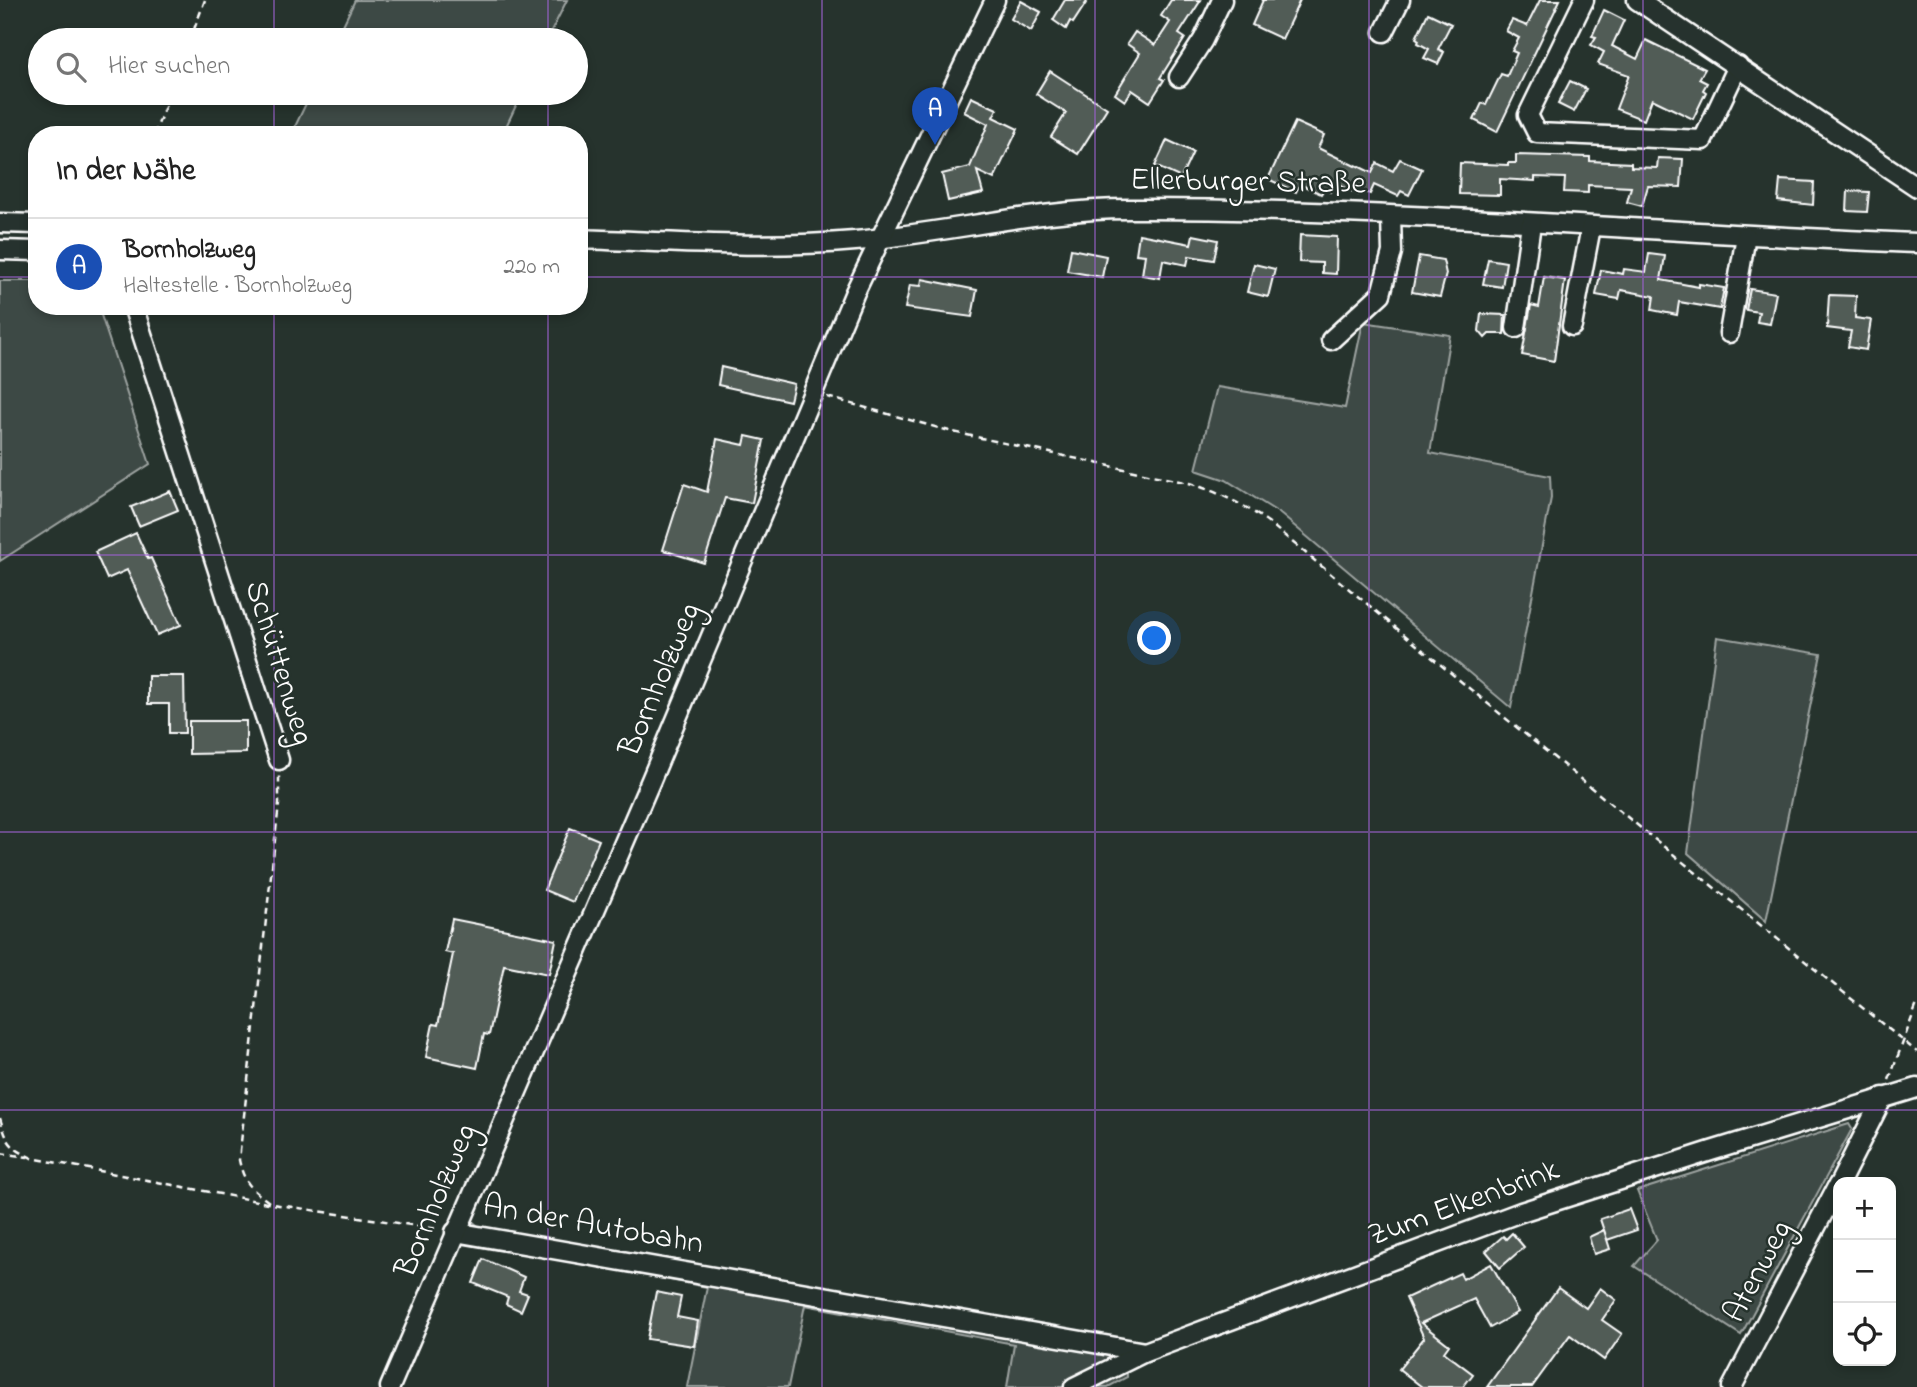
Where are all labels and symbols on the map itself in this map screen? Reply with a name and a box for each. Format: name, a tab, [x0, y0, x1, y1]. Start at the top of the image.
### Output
pin: A	[912, 87, 958, 145]
street label: Ellerburger Straße	[1130, 157, 1367, 209]
street label: Schüttenweg	[231, 575, 325, 751]
street label: Bornholzweg	[607, 596, 715, 765]
your location	[1137, 621, 1171, 655]
street label: Bornholzweg	[383, 1117, 491, 1286]
street label: Zum Elkenbrink	[1362, 1147, 1567, 1260]
street label: An der Autobahn	[479, 1183, 707, 1269]
street label: Atenweg	[1712, 1212, 1806, 1332]

